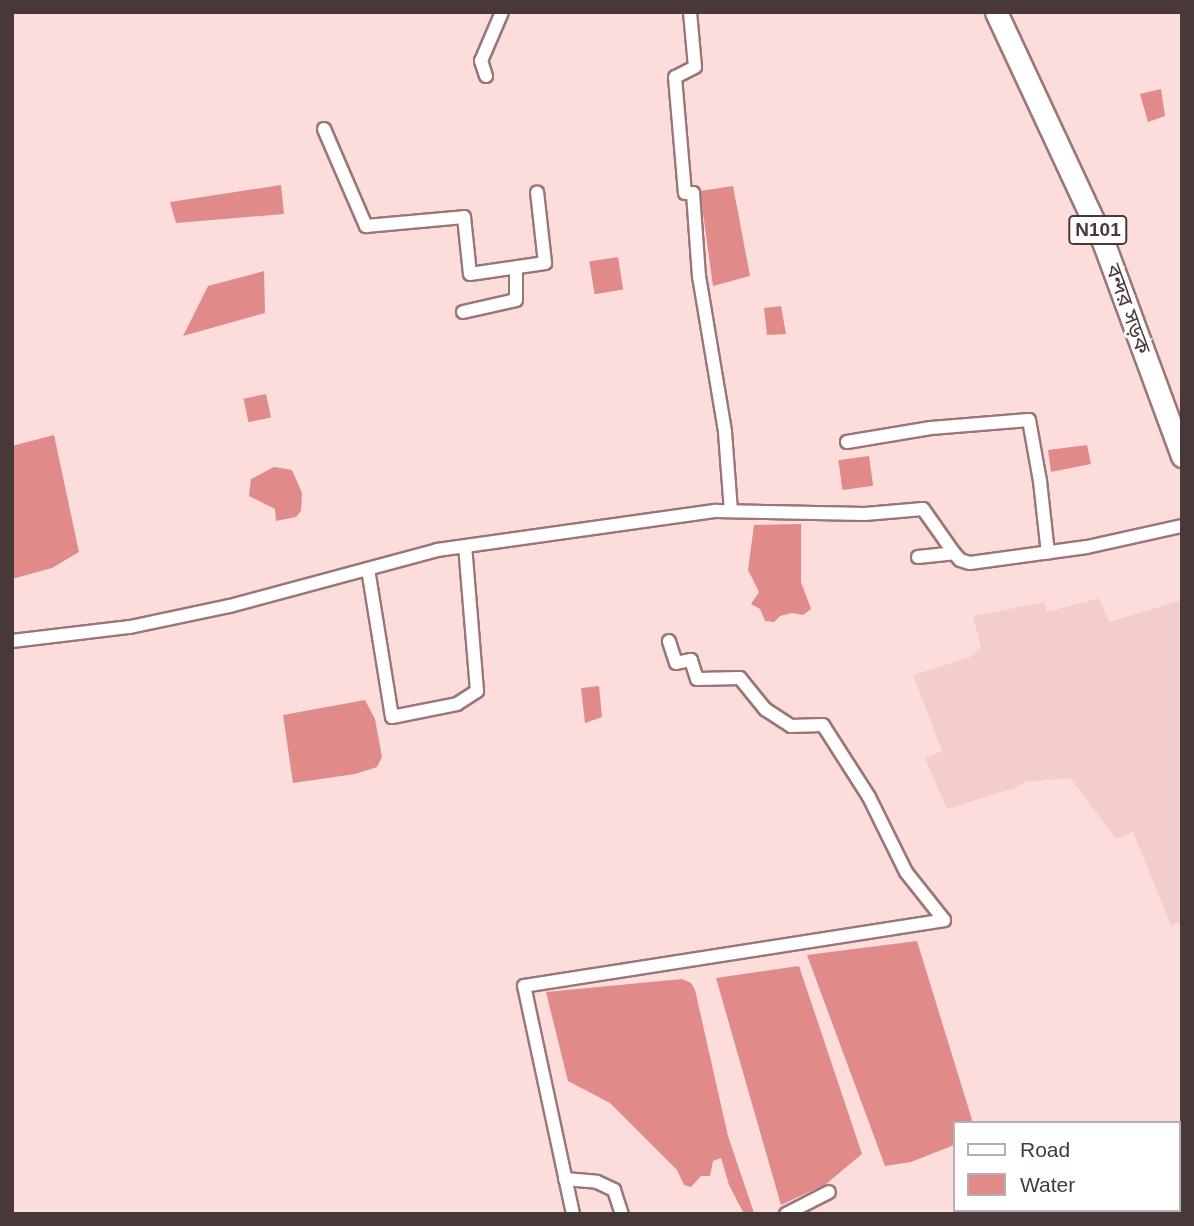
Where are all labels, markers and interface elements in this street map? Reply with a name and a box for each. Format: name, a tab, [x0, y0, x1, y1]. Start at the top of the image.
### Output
road number: N101	[1068, 214, 1128, 246]
street label: বন্দর সড়ক	[1100, 261, 1156, 357]
legend	[953, 1121, 1180, 1212]
text: Road	[1020, 1138, 1070, 1161]
text: Water	[1020, 1173, 1075, 1196]

